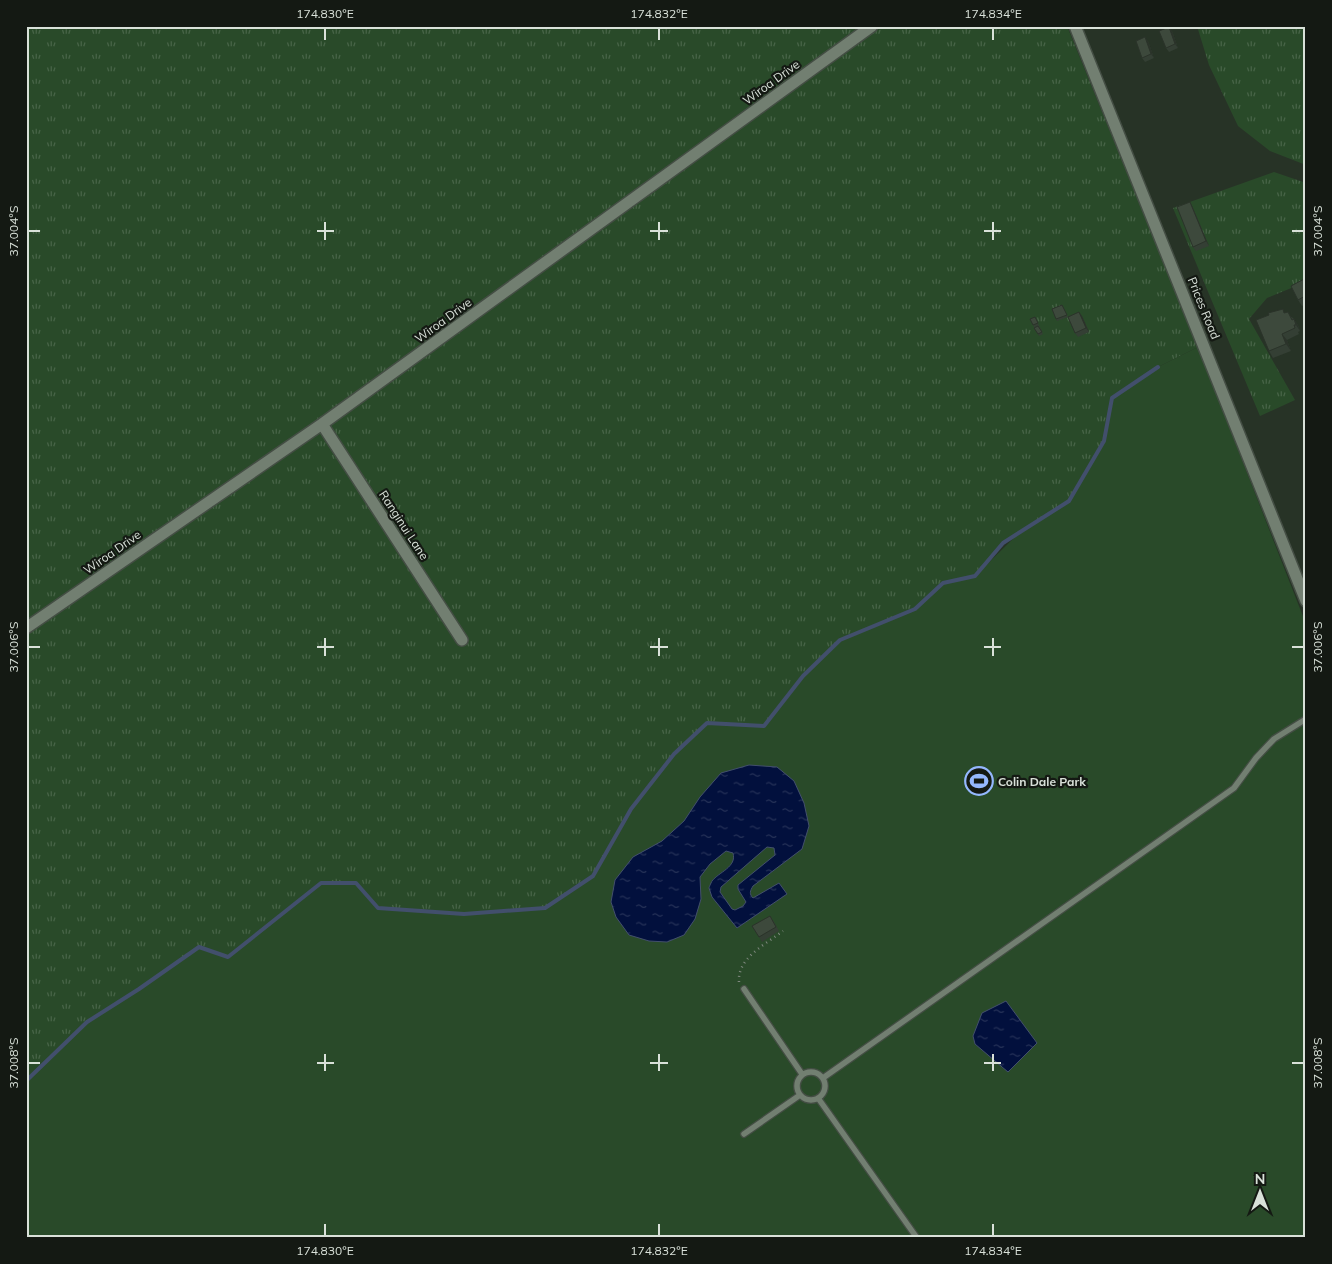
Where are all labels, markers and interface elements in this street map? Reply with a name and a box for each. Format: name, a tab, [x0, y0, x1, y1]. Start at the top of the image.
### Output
text: 174.830°E	[296, 6, 354, 21]
text: 174.832°E	[630, 6, 688, 21]
text: 174.834°E	[964, 6, 1022, 21]
street label: Wiroa Drive	[740, 56, 802, 108]
text: 37.004°S	[6, 206, 21, 256]
text: 37.004°S	[1310, 206, 1325, 256]
street label: Prices Road	[1185, 275, 1223, 341]
street label: Wiroa Drive	[412, 294, 474, 346]
street label: Ranginui Lane	[376, 487, 432, 563]
street label: Wiroa Drive	[80, 527, 144, 577]
text: 37.006°S	[6, 622, 21, 672]
text: 37.006°S	[1310, 622, 1325, 672]
sports icon: Colin Dale Park	[964, 766, 994, 796]
place label: Colin Dale Park	[998, 774, 1086, 789]
text: 37.008°S	[6, 1038, 21, 1088]
text: 37.008°S	[1310, 1038, 1325, 1088]
north arrow	[1234, 1166, 1284, 1216]
text: N	[1255, 1170, 1265, 1188]
text: 174.830°E	[296, 1243, 354, 1258]
text: 174.832°E	[630, 1243, 688, 1258]
text: 174.834°E	[964, 1243, 1022, 1258]

